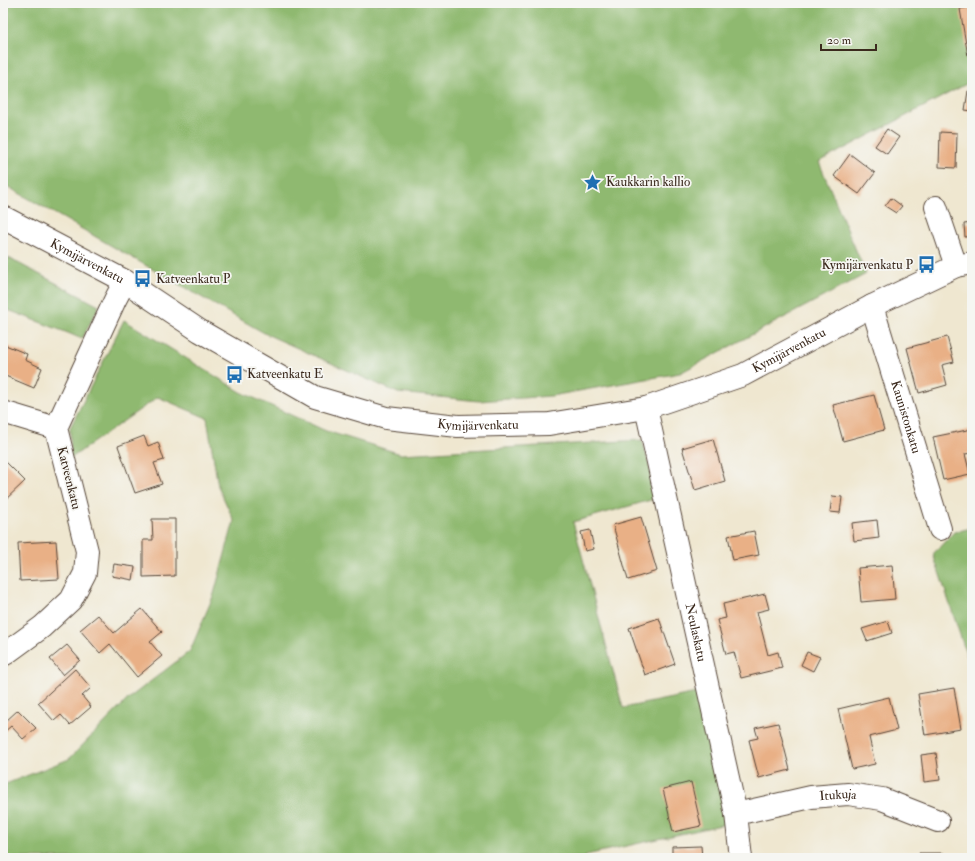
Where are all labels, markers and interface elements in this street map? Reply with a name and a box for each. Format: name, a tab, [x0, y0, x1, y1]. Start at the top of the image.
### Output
scale bar	[821, 26, 876, 52]
text: 20 m	[827, 33, 852, 48]
place icon: Kaukkarin kallio	[583, 172, 603, 192]
place label: Kaukkarin kallio	[606, 174, 690, 190]
street label: Kymijärvenkatu	[47, 235, 127, 287]
bus stop icon: Kymijärvenkatu P	[916, 255, 936, 275]
place label: Kymijärvenkatu P	[821, 257, 913, 274]
bus stop icon: Katveenkatu P	[133, 269, 153, 289]
place label: Katveenkatu P	[156, 271, 231, 287]
street label: Kymijärvenkatu	[749, 324, 829, 377]
bus stop icon: Katveenkatu E	[224, 364, 244, 384]
place label: Katveenkatu E	[247, 366, 323, 382]
street label: Kaunistonkatu	[887, 379, 925, 456]
street label: Kymijärvenkatu	[437, 416, 519, 434]
street label: Katveenkatu	[53, 445, 85, 511]
street label: Neulaskatu	[682, 602, 710, 663]
street label: Itukuja	[819, 786, 858, 804]

